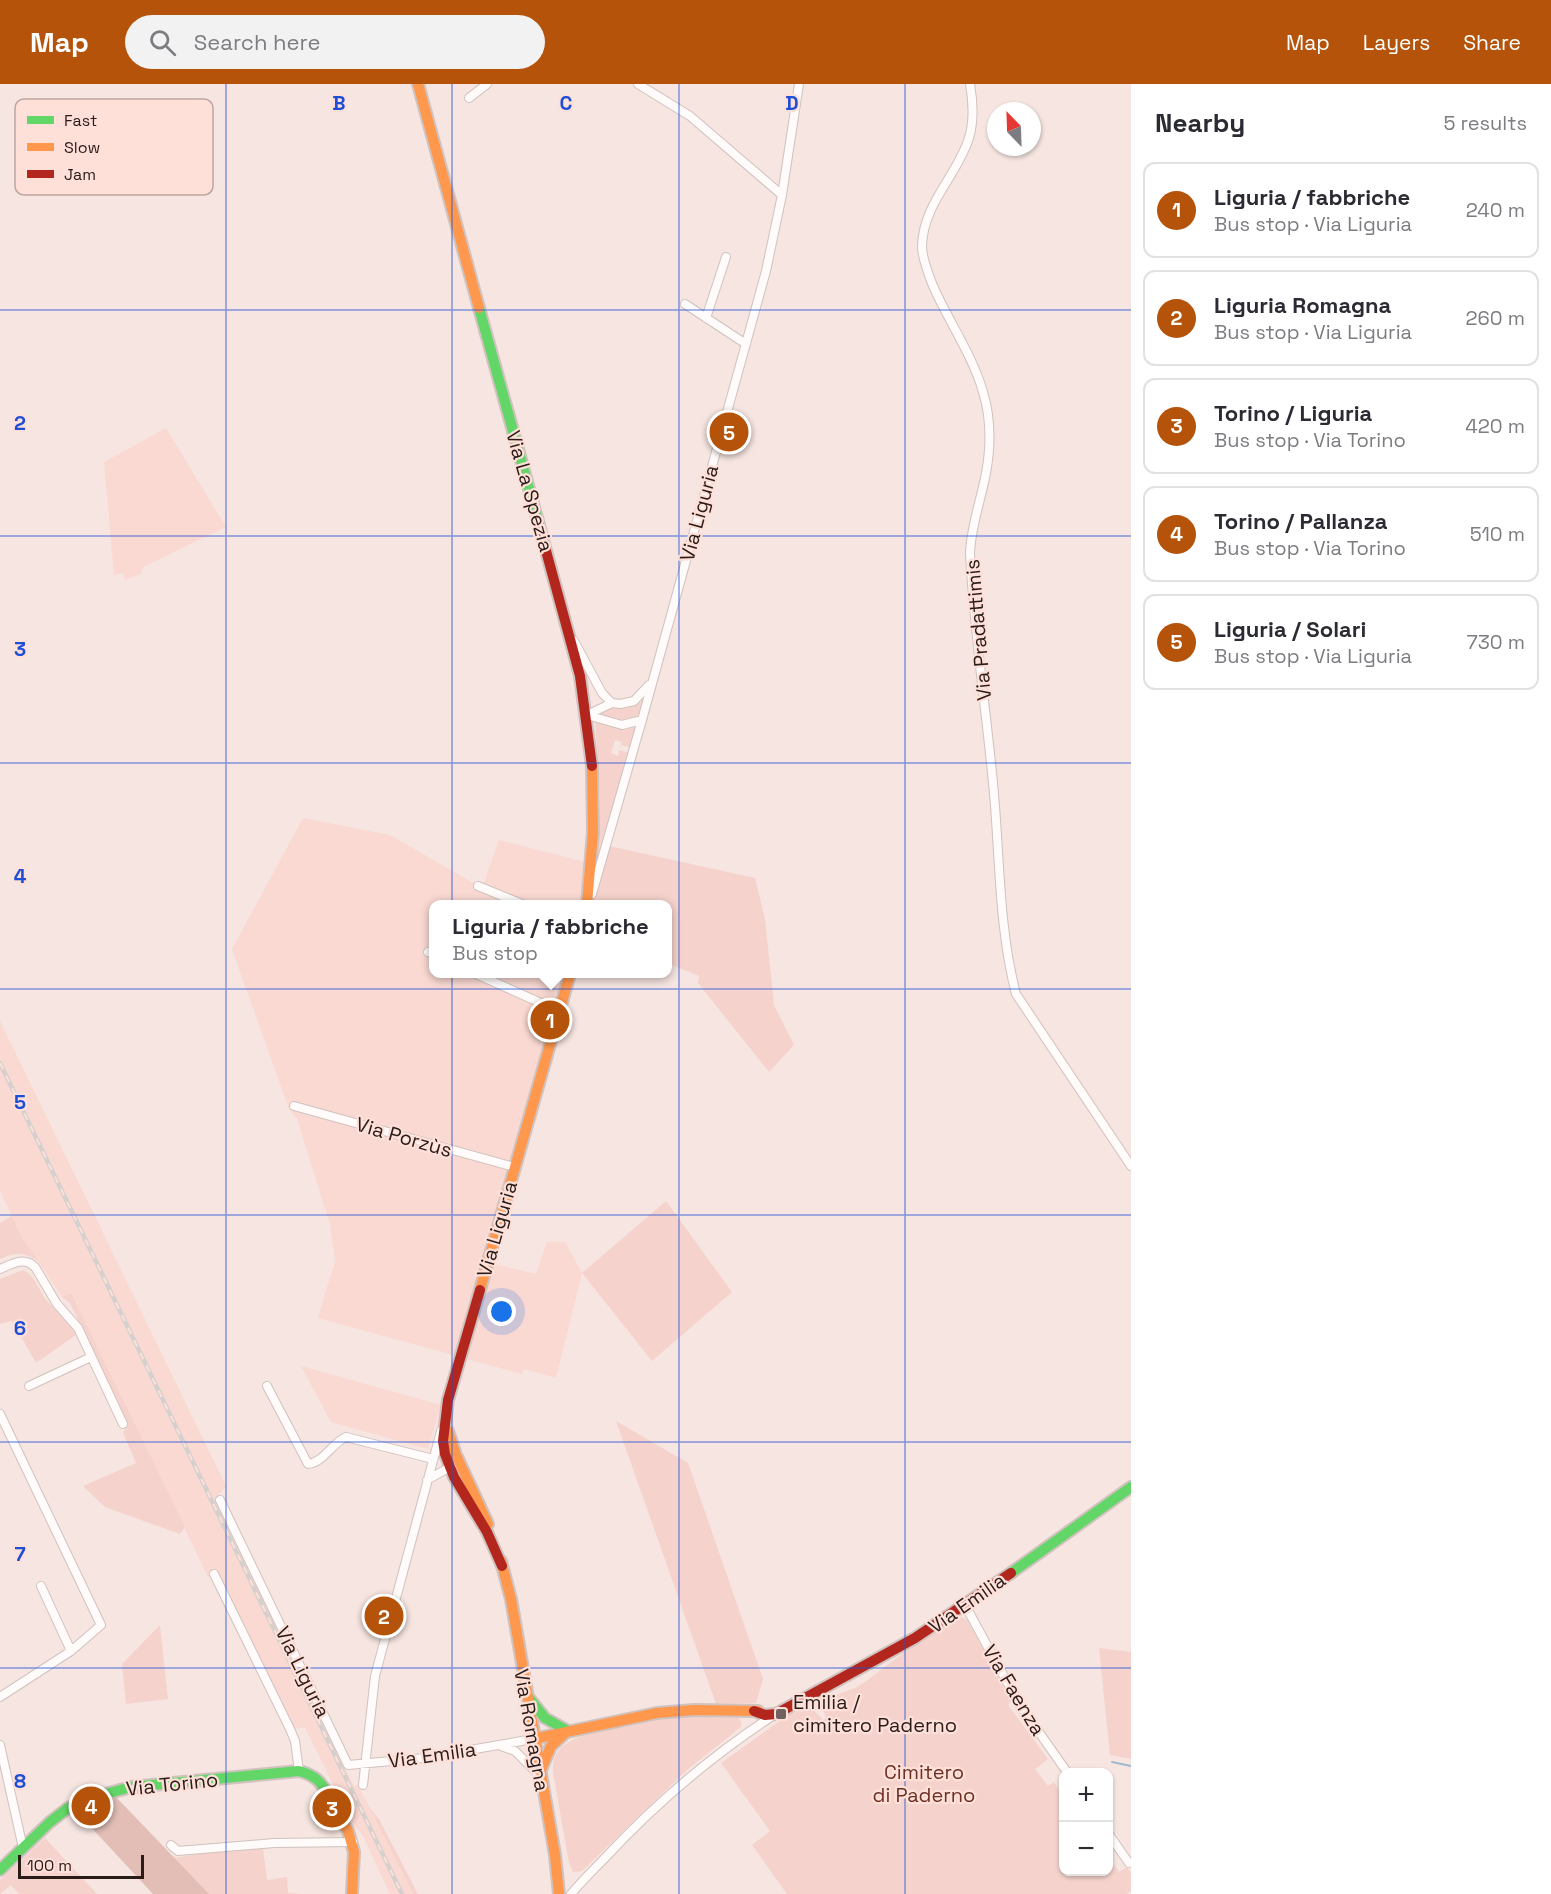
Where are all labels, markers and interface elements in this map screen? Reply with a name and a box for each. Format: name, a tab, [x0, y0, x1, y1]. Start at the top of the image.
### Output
search box	[125, 15, 545, 69]
text: Map	[30, 24, 89, 60]
icon: search	[146, 26, 179, 59]
text: Search here	[194, 28, 321, 56]
text: Map	[1286, 29, 1330, 56]
text: Layers	[1363, 29, 1430, 56]
text: Share	[1463, 29, 1521, 56]
text: B	[332, 90, 346, 116]
text: C	[560, 90, 573, 116]
text: D	[785, 90, 799, 116]
legend	[15, 99, 213, 195]
north arrow	[987, 102, 1041, 156]
text: Nearby	[1155, 106, 1245, 140]
text: Fast	[64, 110, 97, 131]
text: 5 results	[1443, 110, 1527, 136]
text: Slow	[64, 137, 100, 158]
text: Jam	[64, 164, 96, 185]
text: Liguria / fabbriche	[1214, 183, 1410, 211]
text: 1	[1172, 197, 1181, 223]
text: 240 m	[1466, 197, 1525, 223]
text: Bus stop · Via Liguria	[1214, 211, 1412, 237]
text: Liguria Romagna	[1214, 291, 1391, 319]
text: 2	[1171, 305, 1182, 331]
text: 260 m	[1466, 305, 1525, 331]
text: Bus stop · Via Liguria	[1214, 319, 1412, 345]
text: Torino / Liguria	[1214, 399, 1372, 427]
text: 2	[14, 410, 26, 436]
pin: 5	[710, 410, 748, 454]
text: 3	[1170, 413, 1183, 439]
text: 420 m	[1465, 413, 1525, 439]
street label: Via La Spezia	[500, 427, 560, 555]
text: Bus stop · Via Torino	[1214, 427, 1406, 453]
street label: Via Liguria	[674, 462, 724, 564]
text: Torino / Pallanza	[1214, 507, 1388, 535]
text: 4	[1170, 521, 1183, 547]
text: 510 m	[1470, 521, 1525, 547]
text: Bus stop · Via Torino	[1214, 535, 1406, 561]
street label: Via Pradattimis	[959, 558, 997, 702]
text: Liguria / Solari	[1214, 615, 1366, 643]
text: 5	[1171, 629, 1183, 655]
text: 730 m	[1466, 629, 1525, 655]
text: 3	[14, 636, 26, 662]
text: Bus stop · Via Liguria	[1214, 643, 1412, 669]
text: 4	[14, 863, 27, 889]
popup	[429, 900, 672, 978]
text: Liguria / fabbriche	[452, 912, 649, 940]
text: Bus stop	[452, 940, 538, 966]
pin: 1	[530, 998, 570, 1042]
text: 5	[14, 1089, 26, 1115]
street label: Via Porzùs	[353, 1111, 455, 1163]
street label: Via Liguria	[471, 1178, 523, 1280]
your location	[487, 1297, 516, 1326]
text: 6	[14, 1315, 26, 1341]
text: 7	[14, 1541, 26, 1567]
street label: Via Emilia	[923, 1567, 1011, 1639]
pin: 2	[364, 1594, 404, 1639]
street label: Via Liguria	[270, 1622, 336, 1722]
street label: Via Faenza	[977, 1640, 1051, 1740]
street label: Via Romagna	[508, 1667, 556, 1793]
place label: Emilia / cimitero Paderno	[793, 1689, 957, 1738]
marker: Emilia / cimitero Paderno	[774, 1707, 788, 1721]
street label: Via Emilia	[386, 1736, 478, 1774]
park label: Cimitero di Paderno	[873, 1759, 975, 1808]
street label: Via Torino	[125, 1766, 219, 1802]
text: 8	[14, 1768, 26, 1794]
map controls	[1059, 1768, 1113, 1876]
button: +	[1059, 1768, 1113, 1822]
pin: 4	[72, 1784, 110, 1828]
pin: 3	[312, 1786, 352, 1830]
button: −	[1059, 1822, 1113, 1876]
scale bar	[18, 1852, 144, 1880]
text: 100 m	[27, 1855, 72, 1876]

